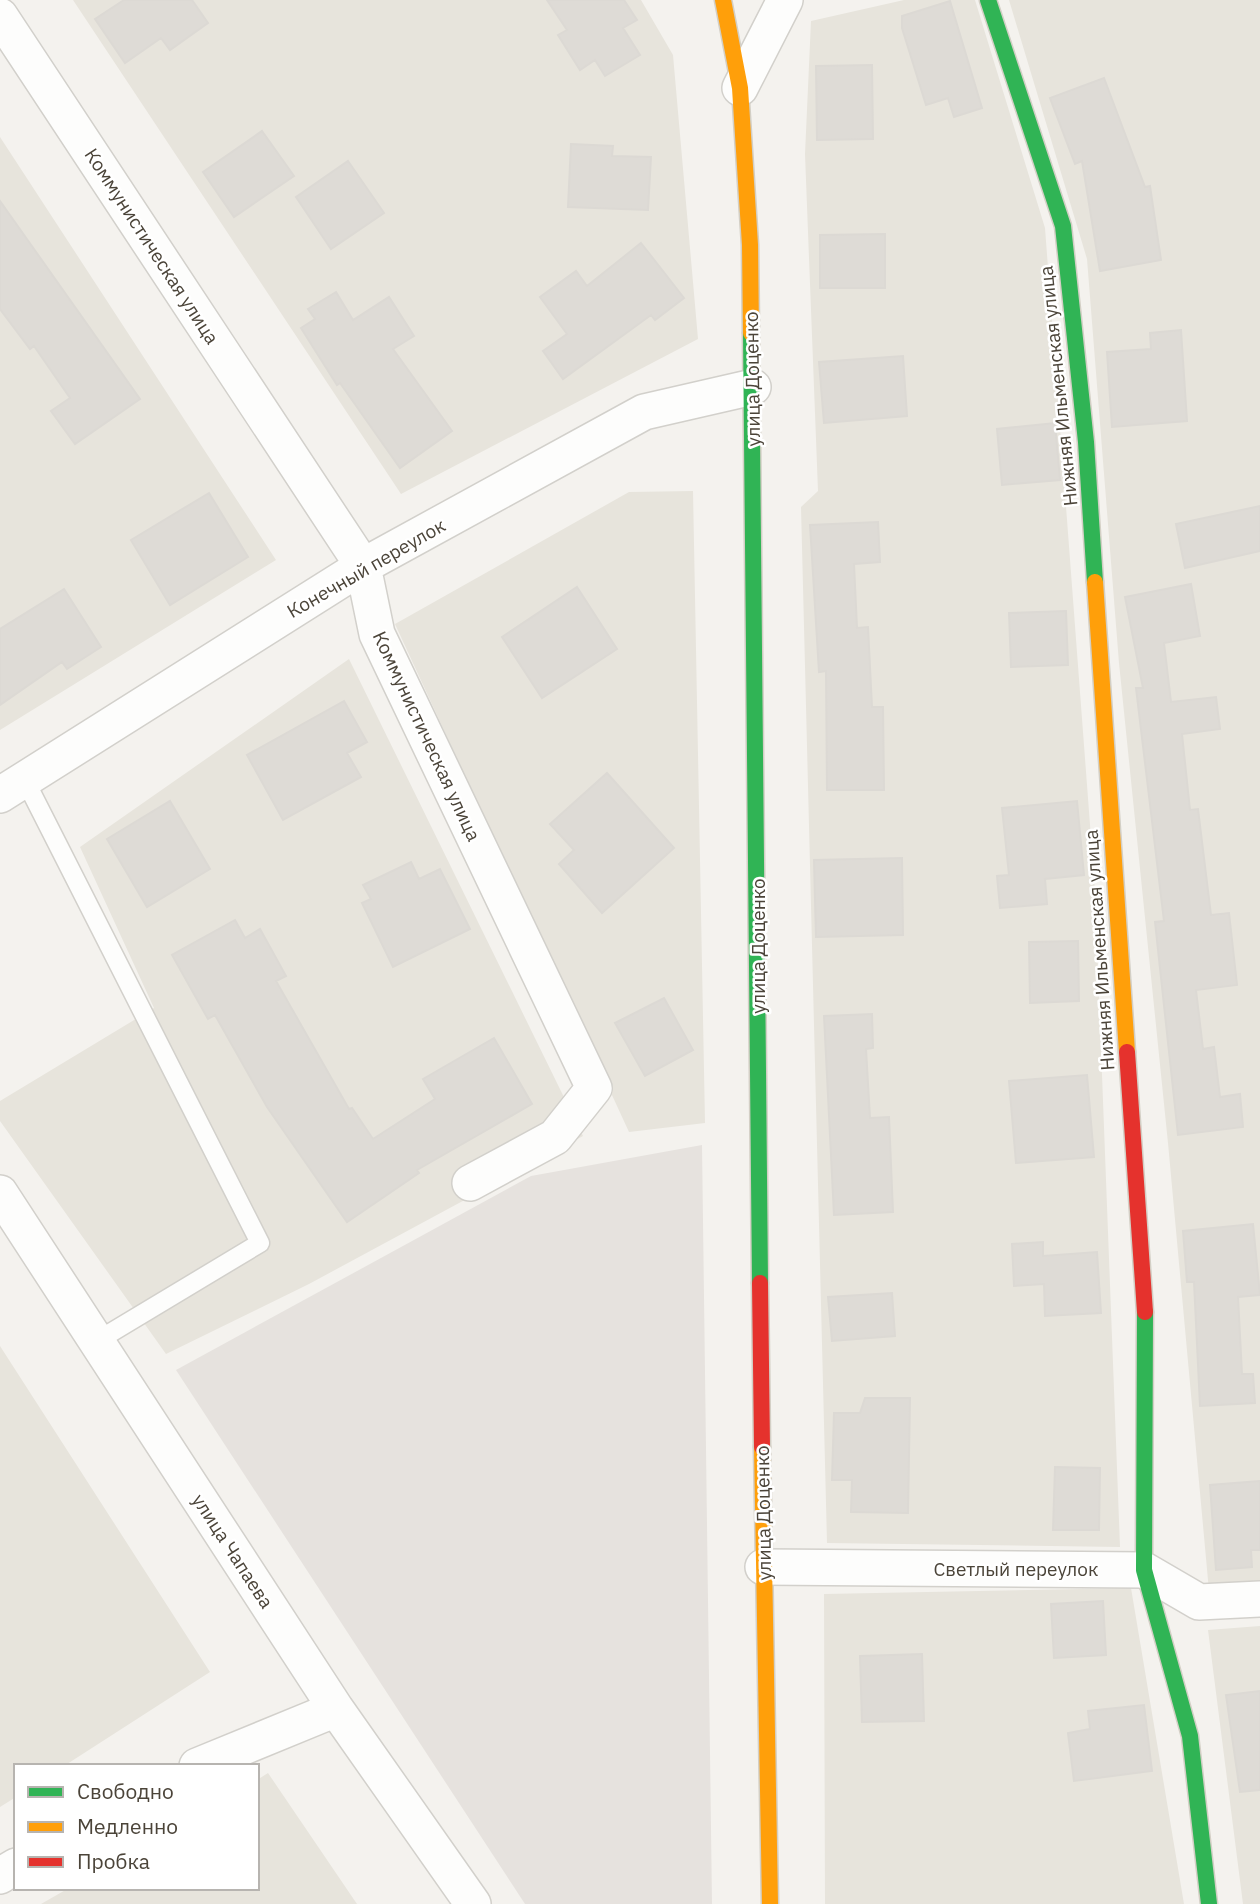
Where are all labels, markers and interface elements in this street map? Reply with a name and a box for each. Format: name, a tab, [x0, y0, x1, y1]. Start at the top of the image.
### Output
street label: Коммунистическая улица	[80, 144, 224, 348]
street label: Нижняя Ильменская улица	[1033, 265, 1083, 507]
street label: улица Доценко	[739, 311, 765, 447]
street label: Конечный переулок	[283, 513, 449, 623]
street label: Коммунистическая улица	[368, 627, 486, 845]
street label: Нижняя Ильменская улица	[1079, 829, 1119, 1071]
street label: улица Доценко	[746, 878, 770, 1014]
street label: улица Доценко	[750, 1445, 776, 1581]
street label: улица Чапаева	[187, 1489, 279, 1613]
street label: Светлый переулок	[934, 1557, 1098, 1581]
legend	[14, 1764, 259, 1890]
text: Свободно	[77, 1777, 174, 1805]
text: Медленно	[77, 1812, 178, 1840]
text: Пробка	[77, 1847, 150, 1875]

